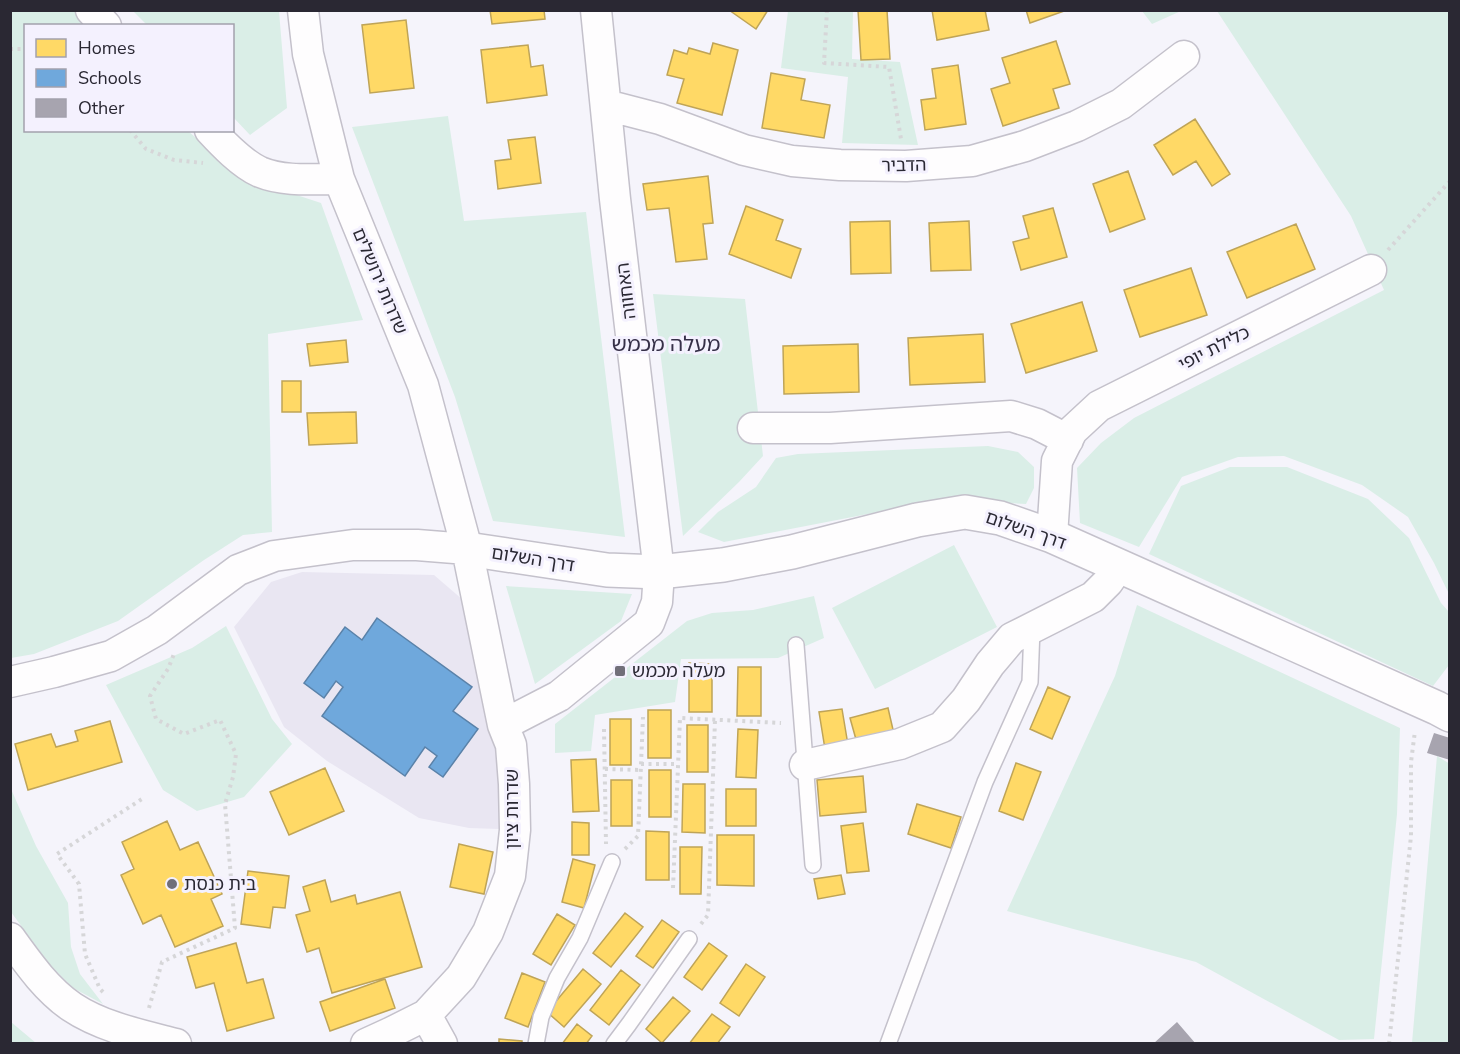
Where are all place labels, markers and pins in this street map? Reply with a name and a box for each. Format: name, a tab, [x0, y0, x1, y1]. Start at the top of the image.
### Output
place label: מעלה מכמש	[632, 659, 725, 683]
marker: מעלה מכמש	[613, 664, 627, 678]
place label: בית כנסת	[184, 872, 256, 896]
marker: בית כנסת	[165, 877, 179, 891]

